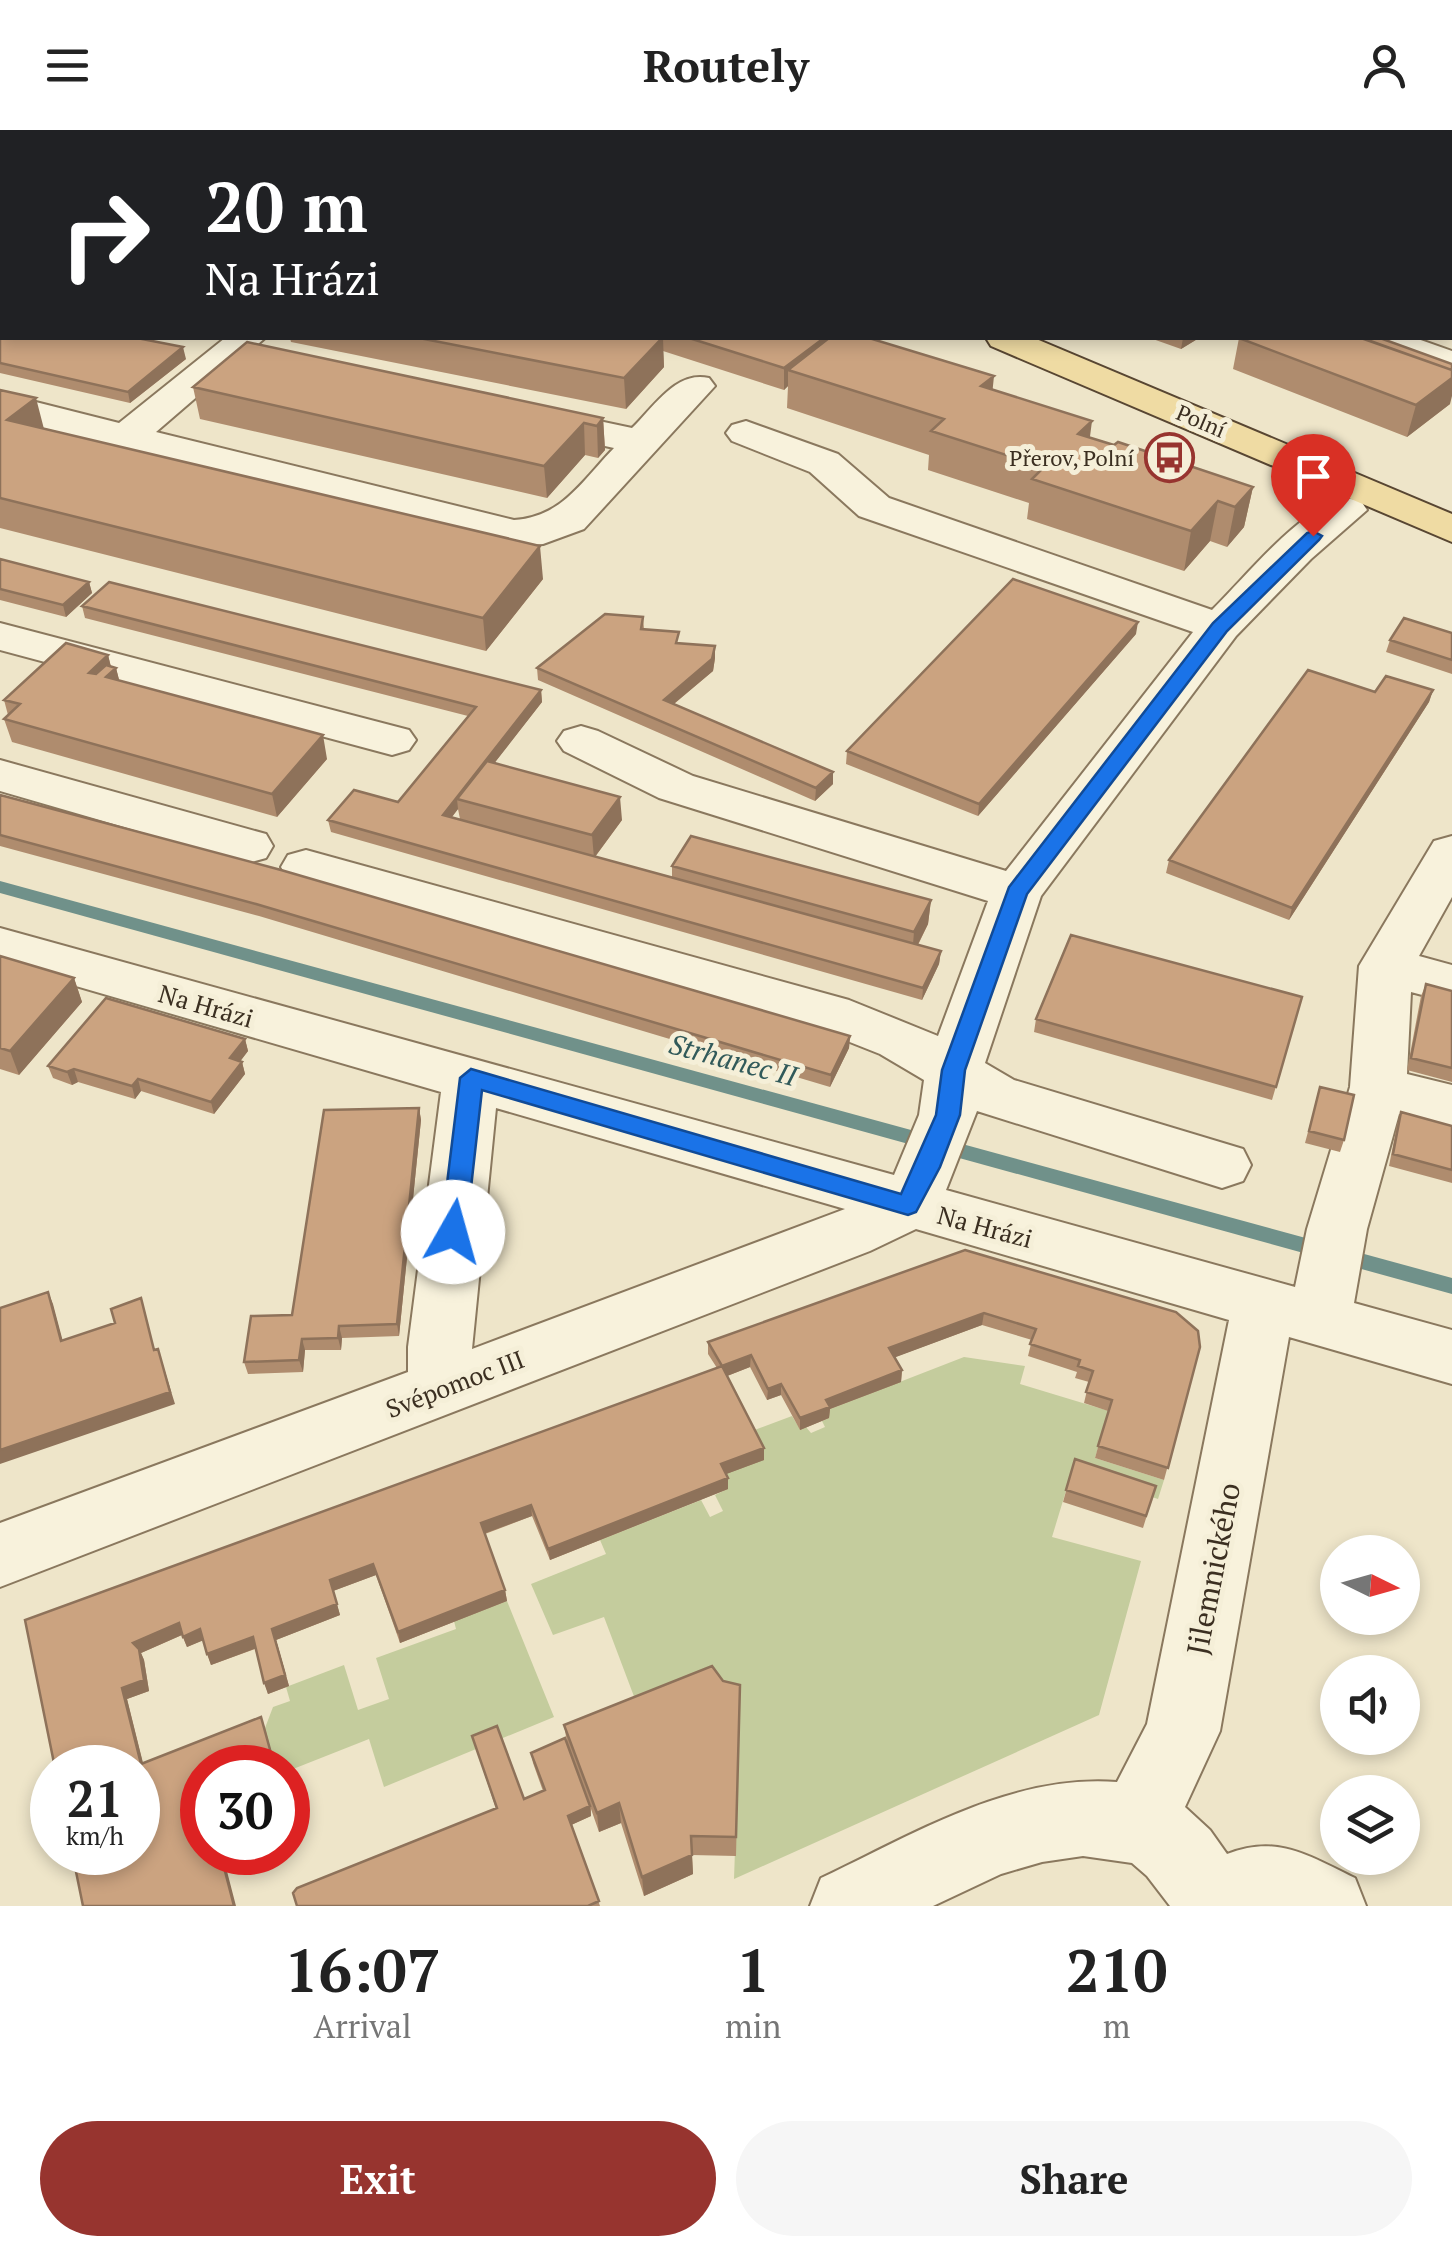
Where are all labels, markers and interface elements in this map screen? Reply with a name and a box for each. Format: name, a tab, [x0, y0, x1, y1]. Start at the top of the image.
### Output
text: Routely	[643, 35, 809, 95]
icon: menu	[40, 38, 95, 93]
icon: person	[1357, 38, 1412, 93]
text: 20 m	[205, 159, 368, 252]
icon: right	[40, 170, 170, 300]
text: Na Hrázi	[205, 248, 380, 308]
street label: Polní	[1172, 397, 1231, 444]
bus stop icon: Přerov, Polní	[1143, 432, 1195, 484]
pin	[1271, 434, 1356, 537]
place label: Přerov, Polní	[1009, 443, 1134, 472]
icon: arrive	[1286, 449, 1341, 504]
street label: Na Hrázi	[155, 976, 257, 1035]
water label: Strhanec II	[665, 1025, 803, 1095]
position arrow	[401, 1180, 505, 1284]
street label: Na Hrázi	[934, 1198, 1036, 1255]
street label: Svépomoc III	[381, 1342, 529, 1425]
street label: Jilemnického	[1177, 1479, 1249, 1658]
north arrow	[1320, 1535, 1420, 1635]
map controls	[1320, 1535, 1420, 1875]
button: sound	[1320, 1655, 1420, 1755]
speed limit sign: 30	[180, 1745, 310, 1875]
text: 21	[67, 1765, 123, 1831]
button: layers	[1320, 1775, 1420, 1875]
text: km/h	[66, 1819, 124, 1852]
text: 16:07	[284, 1930, 441, 2009]
text: 1	[736, 1930, 770, 2009]
text: 210	[1066, 1930, 1168, 2009]
text: Arrival	[314, 2005, 412, 2047]
text: min	[725, 2005, 781, 2047]
text: m	[1103, 2005, 1130, 2047]
button: Exit	[40, 2121, 716, 2236]
button: Share	[736, 2121, 1412, 2236]

